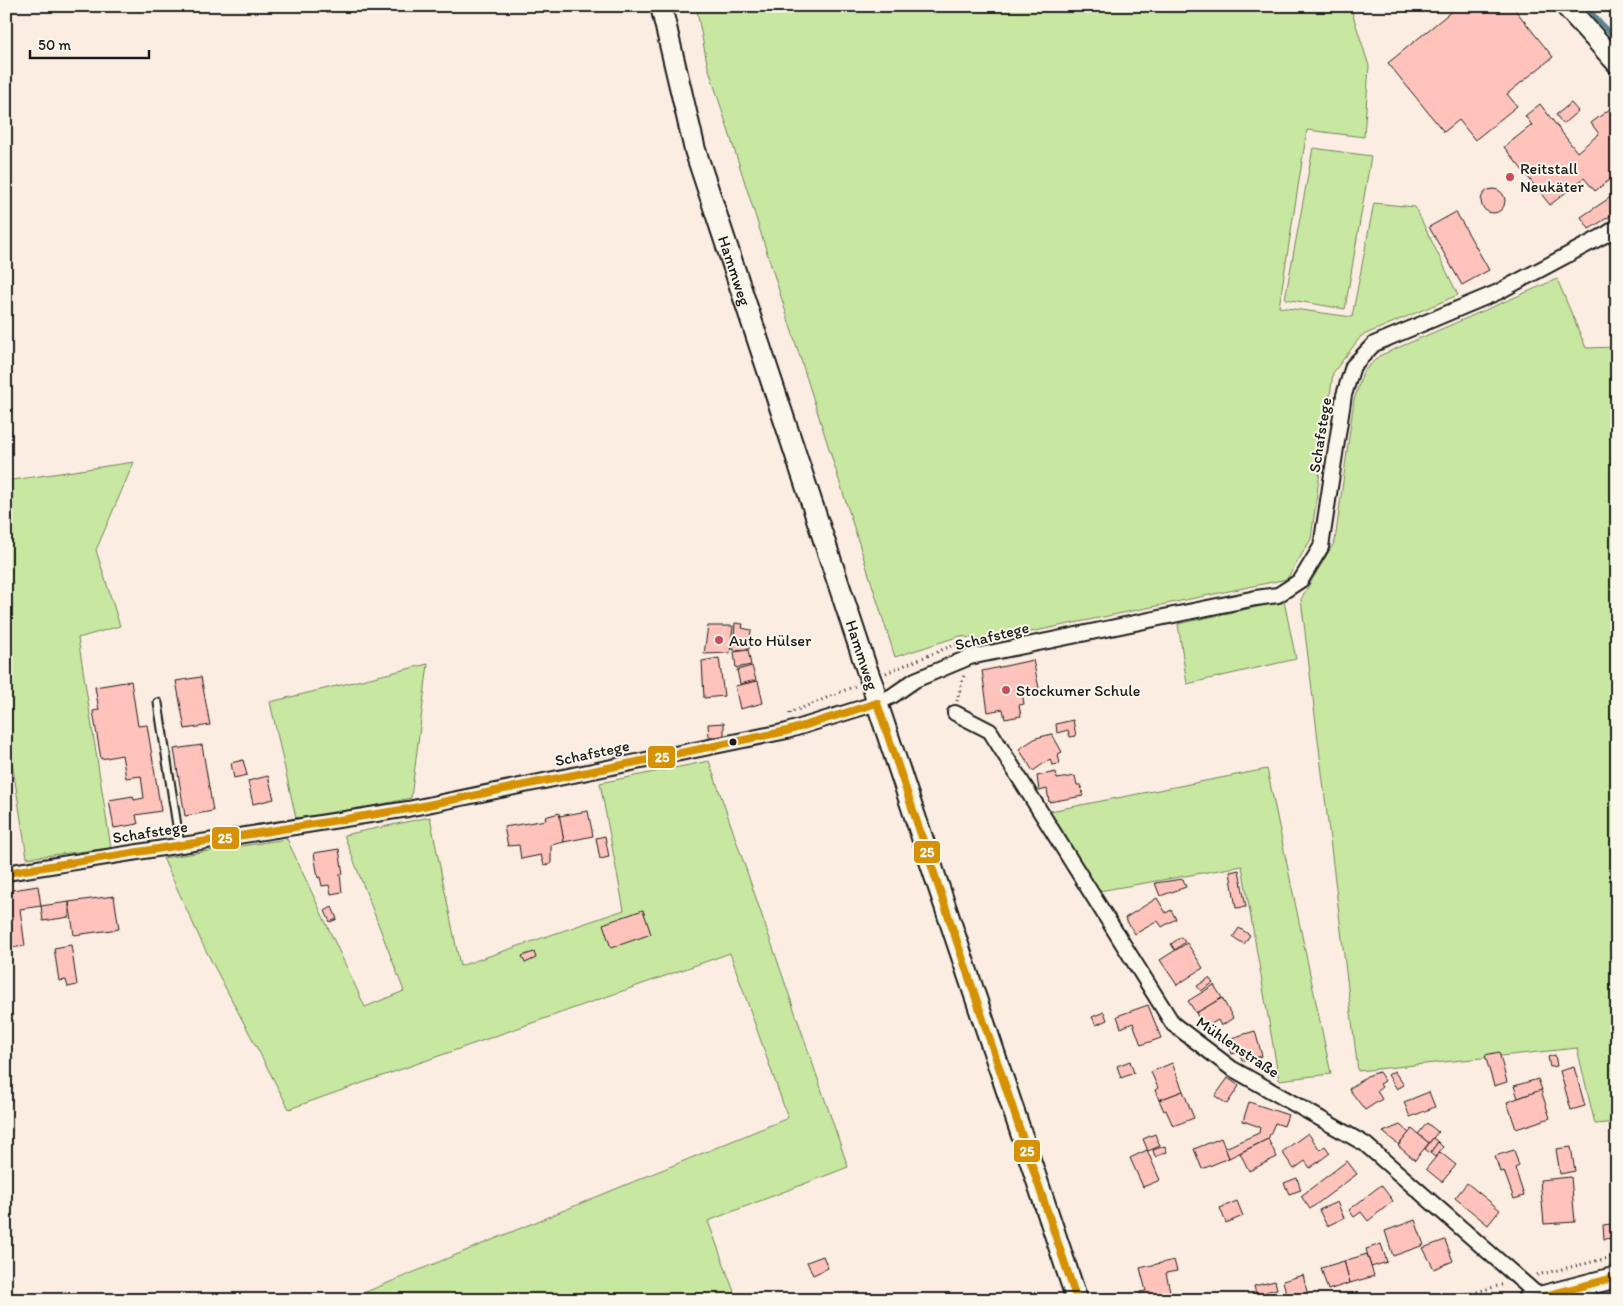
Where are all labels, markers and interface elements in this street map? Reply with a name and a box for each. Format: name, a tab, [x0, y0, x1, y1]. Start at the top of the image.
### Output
scale bar	[30, 28, 149, 60]
text: 50 m	[38, 36, 71, 54]
place label: Reitstall Neukäter	[1520, 159, 1584, 196]
marker: Reitstall Neukäter	[1504, 171, 1516, 183]
street label: Hammweg	[714, 233, 756, 309]
street label: Schafstege	[1305, 396, 1335, 474]
street label: Hammweg	[842, 618, 882, 693]
street label: Schafstege	[953, 618, 1031, 654]
place label: Auto Hülser	[729, 631, 812, 650]
marker: Auto Hülser	[713, 634, 725, 646]
place label: Stockumer Schule	[1016, 681, 1140, 700]
marker: Stockumer Schule	[1000, 684, 1012, 696]
street label: Schafstege	[553, 736, 631, 770]
unlabelled marker	[728, 737, 738, 747]
line badge: 25	[647, 745, 676, 769]
text: 25	[655, 749, 670, 766]
street label: Schafstege	[111, 817, 189, 847]
line badge: 25	[211, 826, 240, 850]
text: 25	[218, 830, 233, 847]
line badge: 25	[913, 840, 941, 864]
text: 25	[920, 844, 935, 861]
street label: Mühlenstraße	[1193, 1012, 1283, 1082]
line badge: 25	[1013, 1139, 1041, 1163]
text: 25	[1020, 1143, 1035, 1160]

